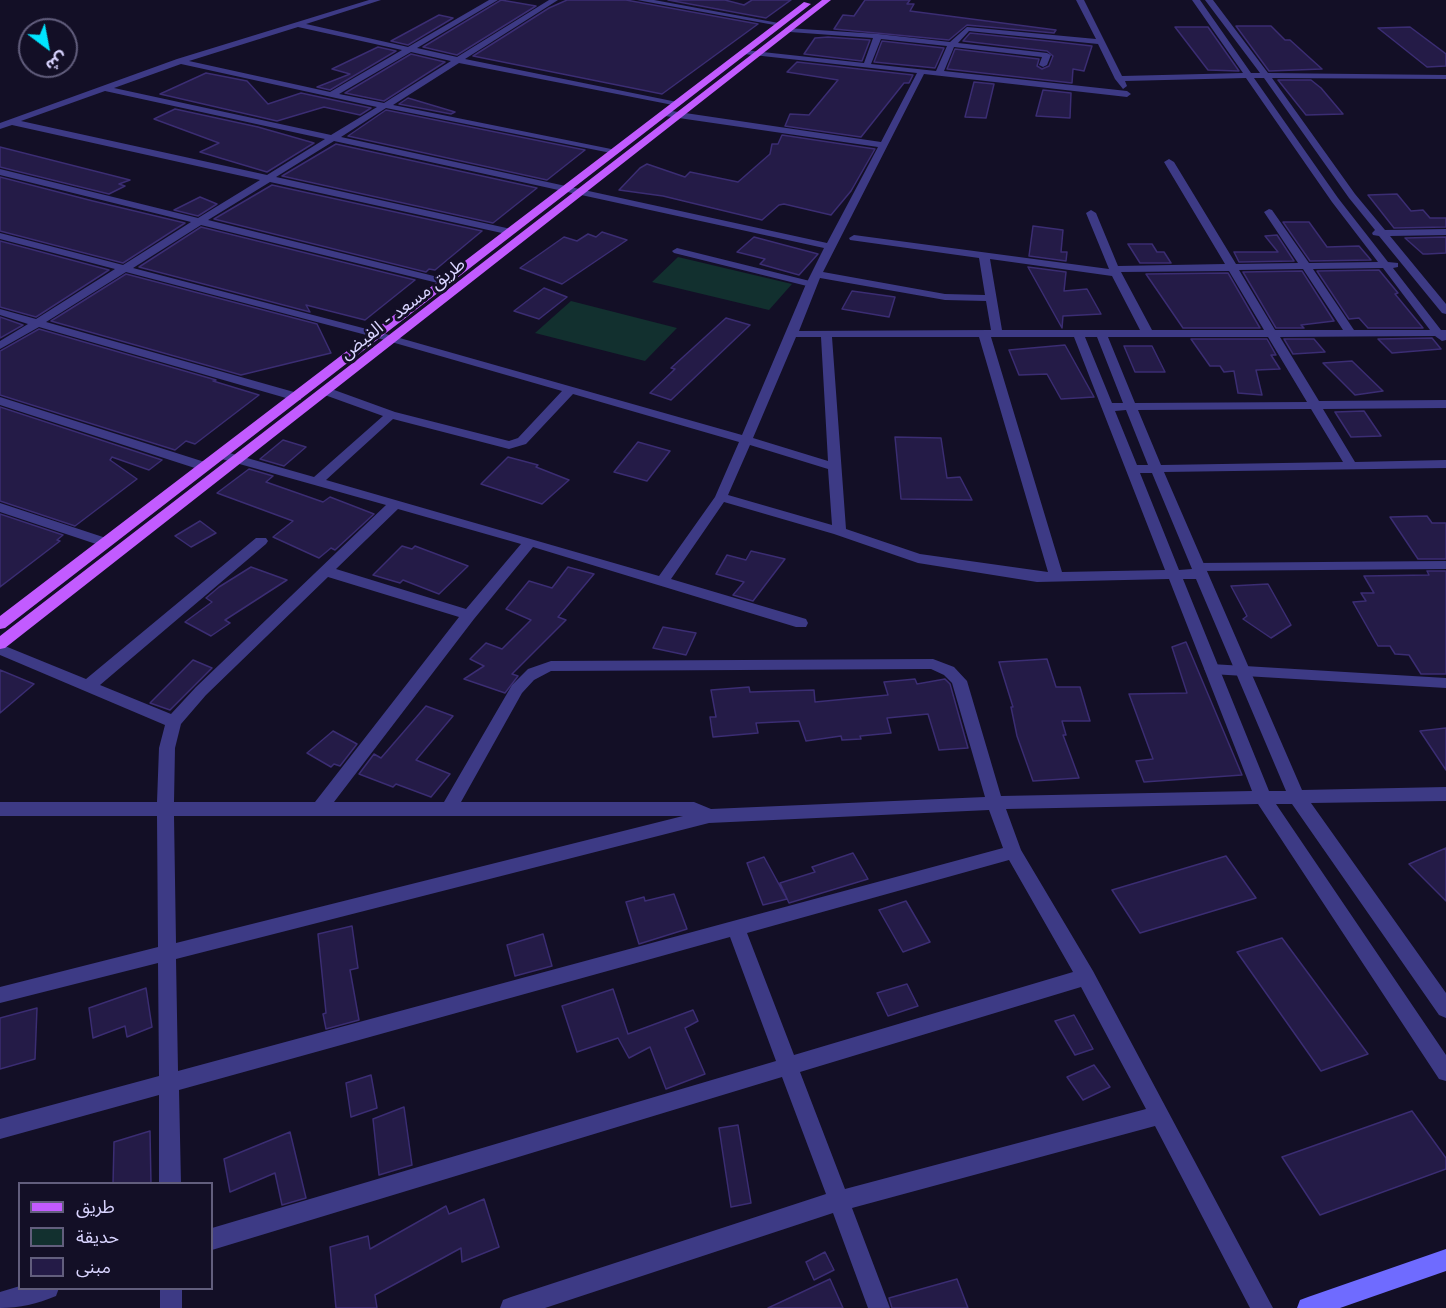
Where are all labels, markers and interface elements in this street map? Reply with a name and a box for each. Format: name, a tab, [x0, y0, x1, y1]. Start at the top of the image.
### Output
north arrow	[18, 18, 78, 78]
text: ش	[42, 48, 71, 76]
street label: طريق مسعد - الفيض	[336, 253, 470, 365]
legend	[18, 1182, 213, 1290]
text: طريق	[76, 1196, 115, 1218]
text: حديقة	[76, 1226, 119, 1248]
text: مبنى	[76, 1256, 111, 1278]

